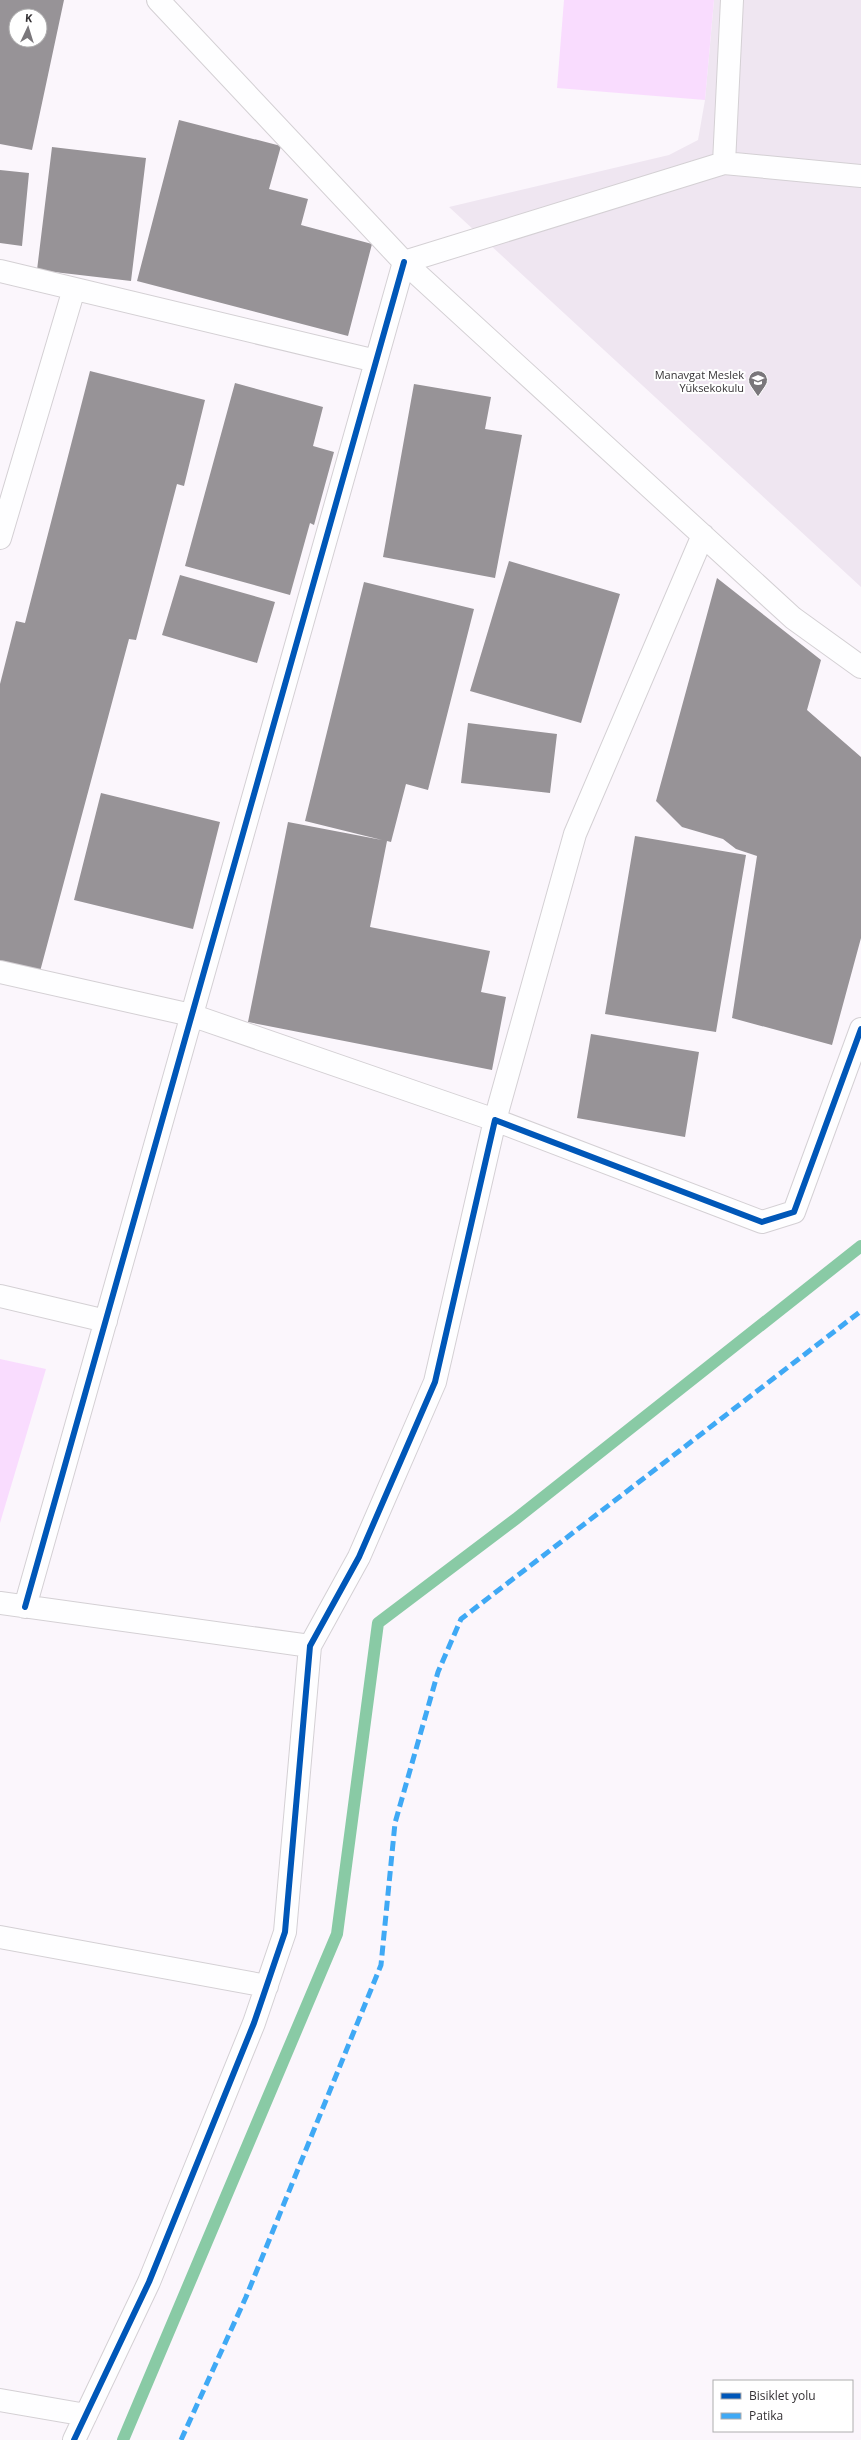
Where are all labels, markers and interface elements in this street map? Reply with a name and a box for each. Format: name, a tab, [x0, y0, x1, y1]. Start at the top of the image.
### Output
north arrow	[8, 8, 48, 48]
text: K	[25, 10, 34, 25]
place label: Manavgat Meslek Yüksekokulu	[655, 367, 744, 395]
school or university icon: Manavgat Meslek Yüksekokulu	[747, 369, 769, 397]
legend	[713, 2380, 853, 2432]
text: Bisiklet yolu	[749, 2387, 816, 2404]
text: Patika	[749, 2407, 783, 2424]

